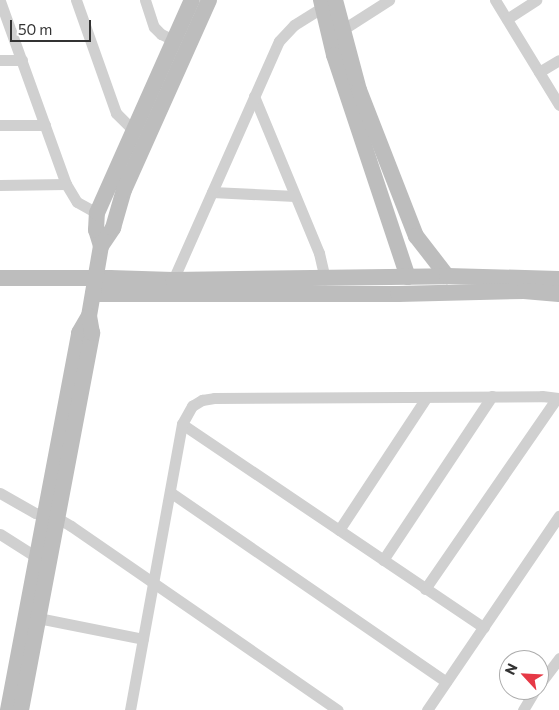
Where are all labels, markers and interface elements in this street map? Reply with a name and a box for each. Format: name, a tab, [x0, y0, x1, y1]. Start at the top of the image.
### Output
scale bar	[12, 10, 94, 42]
text: 50 m	[18, 20, 52, 38]
north arrow	[499, 650, 549, 700]
text: N	[501, 661, 521, 677]

